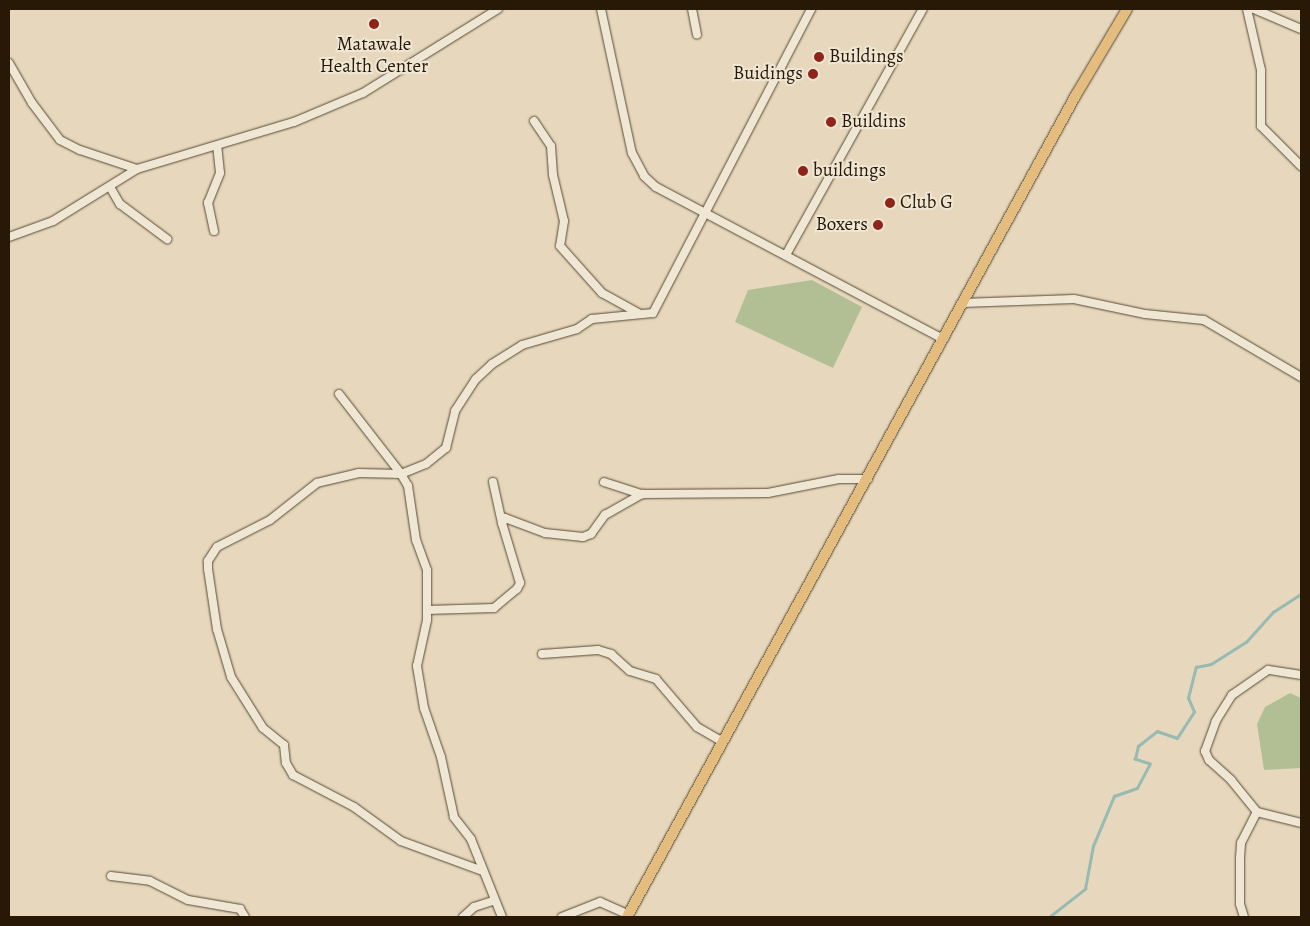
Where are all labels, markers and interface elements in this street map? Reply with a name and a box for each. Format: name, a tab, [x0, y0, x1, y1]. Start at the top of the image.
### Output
marker: Matawale Health Center	[367, 17, 381, 31]
place label: Matawale Health Center	[320, 34, 428, 78]
place label: Buildings	[829, 46, 904, 68]
marker: Buildings	[813, 51, 825, 63]
place label: Buidings	[733, 63, 803, 85]
marker: Buidings	[807, 68, 819, 80]
place label: Buildins	[841, 111, 906, 133]
marker: Buildins	[825, 116, 837, 128]
place label: buildings	[813, 160, 886, 182]
marker: buildings	[797, 165, 809, 177]
place label: Club G	[900, 192, 953, 214]
marker: Club G	[884, 197, 896, 209]
place label: Boxers	[816, 214, 868, 236]
marker: Boxers	[872, 219, 884, 231]

